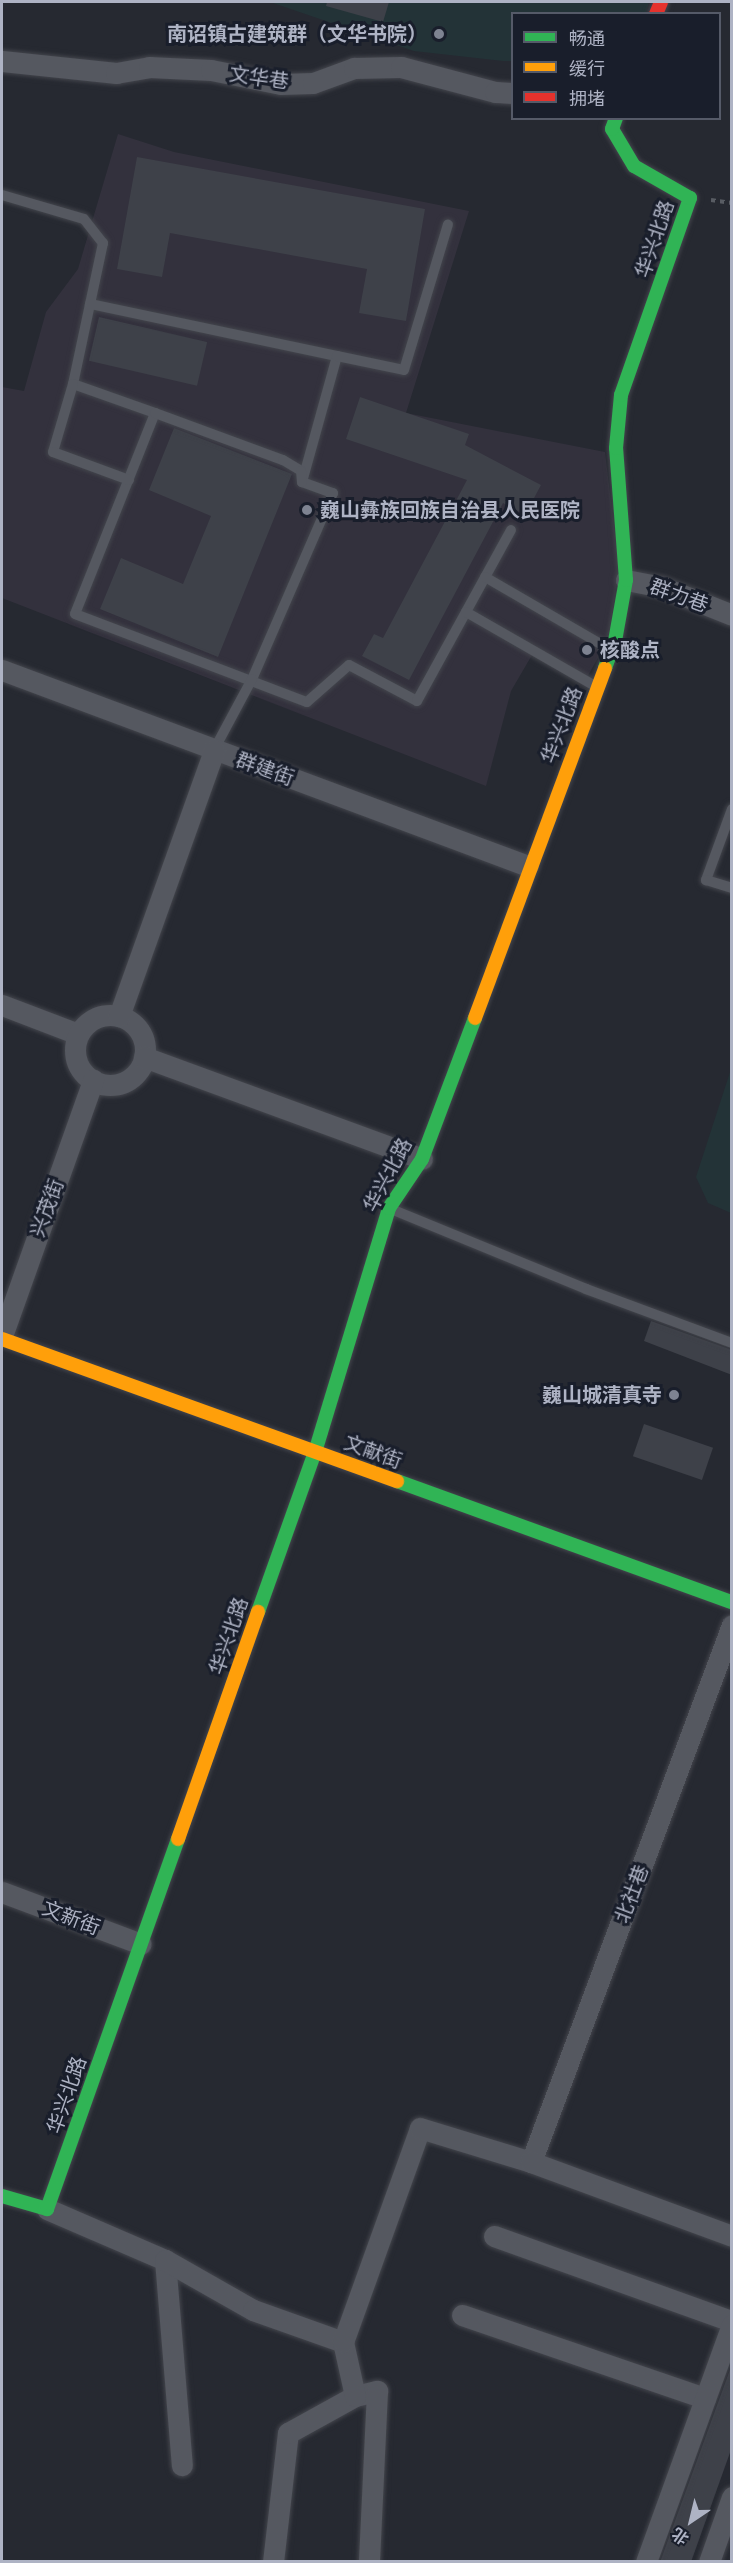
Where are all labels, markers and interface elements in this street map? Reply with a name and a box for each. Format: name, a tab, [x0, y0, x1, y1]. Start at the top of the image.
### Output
legend	[511, 12, 721, 120]
place label: 南诏镇古建筑群（文华书院）	[167, 22, 427, 46]
marker: 南诏镇古建筑群（文华书院）	[432, 27, 446, 41]
text: 畅通	[569, 28, 605, 50]
text: 缓行	[569, 58, 605, 80]
street label: 文华巷	[228, 62, 290, 94]
text: 拥堵	[569, 88, 605, 110]
street label: 华兴北路	[631, 197, 679, 281]
place label: 巍山彝族回族自治县人民医院	[320, 498, 580, 522]
marker: 巍山彝族回族自治县人民医院	[298, 501, 316, 519]
street label: 群力巷	[647, 574, 711, 618]
place label: 核酸点	[600, 638, 660, 662]
marker: 核酸点	[578, 641, 596, 659]
street label: 华兴北路	[536, 683, 588, 767]
street label: 群建街	[233, 747, 297, 791]
street label: 华兴北路	[359, 1134, 417, 1216]
street label: 兴茂街	[25, 1176, 69, 1240]
place label: 巍山城清真寺	[542, 1383, 662, 1407]
marker: 巍山城清真寺	[667, 1388, 681, 1402]
street label: 文献街	[341, 1430, 405, 1474]
street label: 华兴北路	[205, 1594, 253, 1678]
street label: 北社巷	[610, 1862, 654, 1926]
street label: 文新街	[39, 1896, 103, 1940]
street label: 华兴北路	[43, 2053, 91, 2137]
north arrow	[661, 2491, 721, 2551]
text: 北	[668, 2524, 692, 2549]

